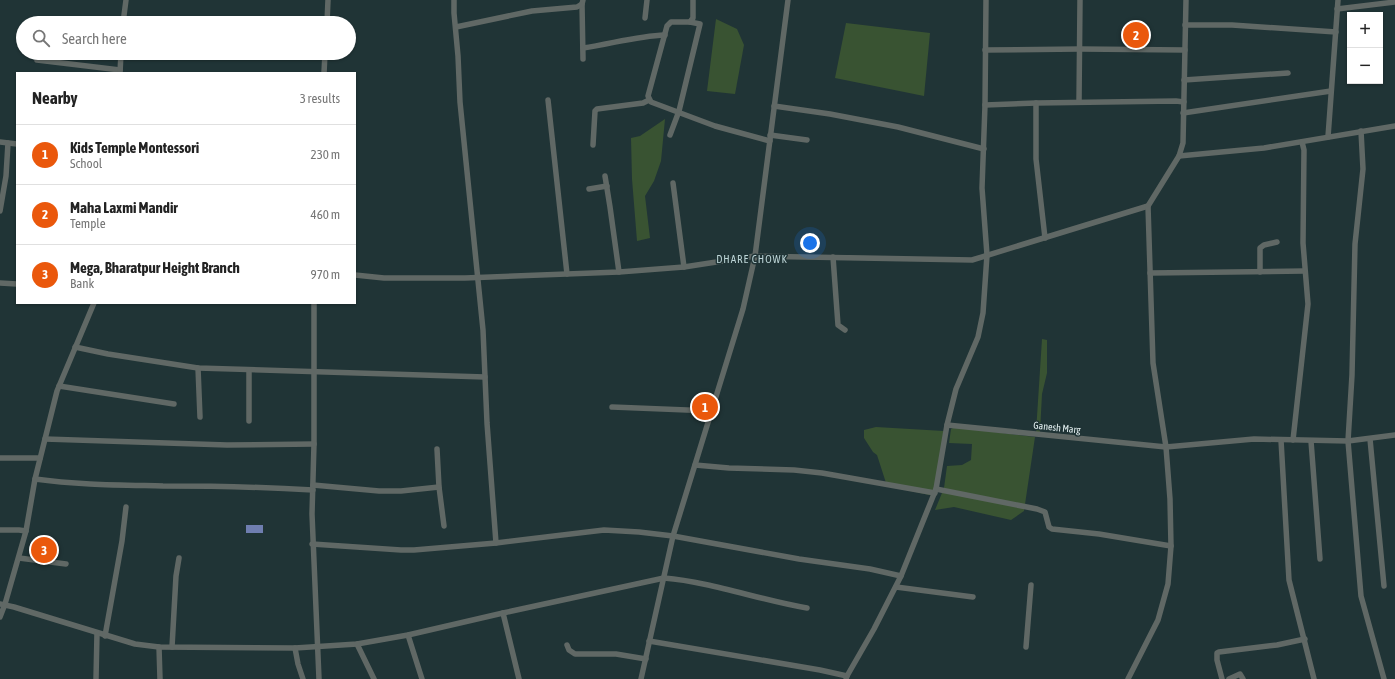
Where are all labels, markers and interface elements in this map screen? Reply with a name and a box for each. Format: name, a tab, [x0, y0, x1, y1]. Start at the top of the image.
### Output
map controls	[1347, 12, 1383, 84]
button: +	[1347, 12, 1383, 48]
search box	[16, 16, 356, 60]
pin: 2	[1123, 20, 1149, 50]
icon: search	[30, 27, 52, 49]
text: Search here	[62, 30, 127, 47]
button: −	[1347, 48, 1383, 84]
text: Nearby	[32, 88, 78, 108]
text: 3 results	[300, 91, 340, 106]
text: Kids Temple Montessori	[70, 139, 199, 156]
text: 1	[42, 147, 48, 162]
text: 230 m	[311, 147, 340, 162]
text: School	[70, 156, 102, 171]
text: Maha Laxmi Mandir	[70, 199, 178, 216]
text: 2	[42, 207, 48, 222]
text: 460 m	[311, 207, 340, 222]
text: Temple	[70, 216, 106, 231]
your location	[800, 233, 820, 253]
district label: DHARE CHOWK	[716, 253, 788, 265]
text: Mega, Bharatpur Height Branch	[70, 259, 240, 276]
text: 3	[42, 267, 48, 282]
text: 970 m	[311, 267, 340, 282]
text: Bank	[70, 276, 94, 291]
pin: 1	[692, 392, 718, 422]
street label: Ganesh Marg	[1033, 420, 1082, 436]
pin: 3	[31, 535, 57, 565]

